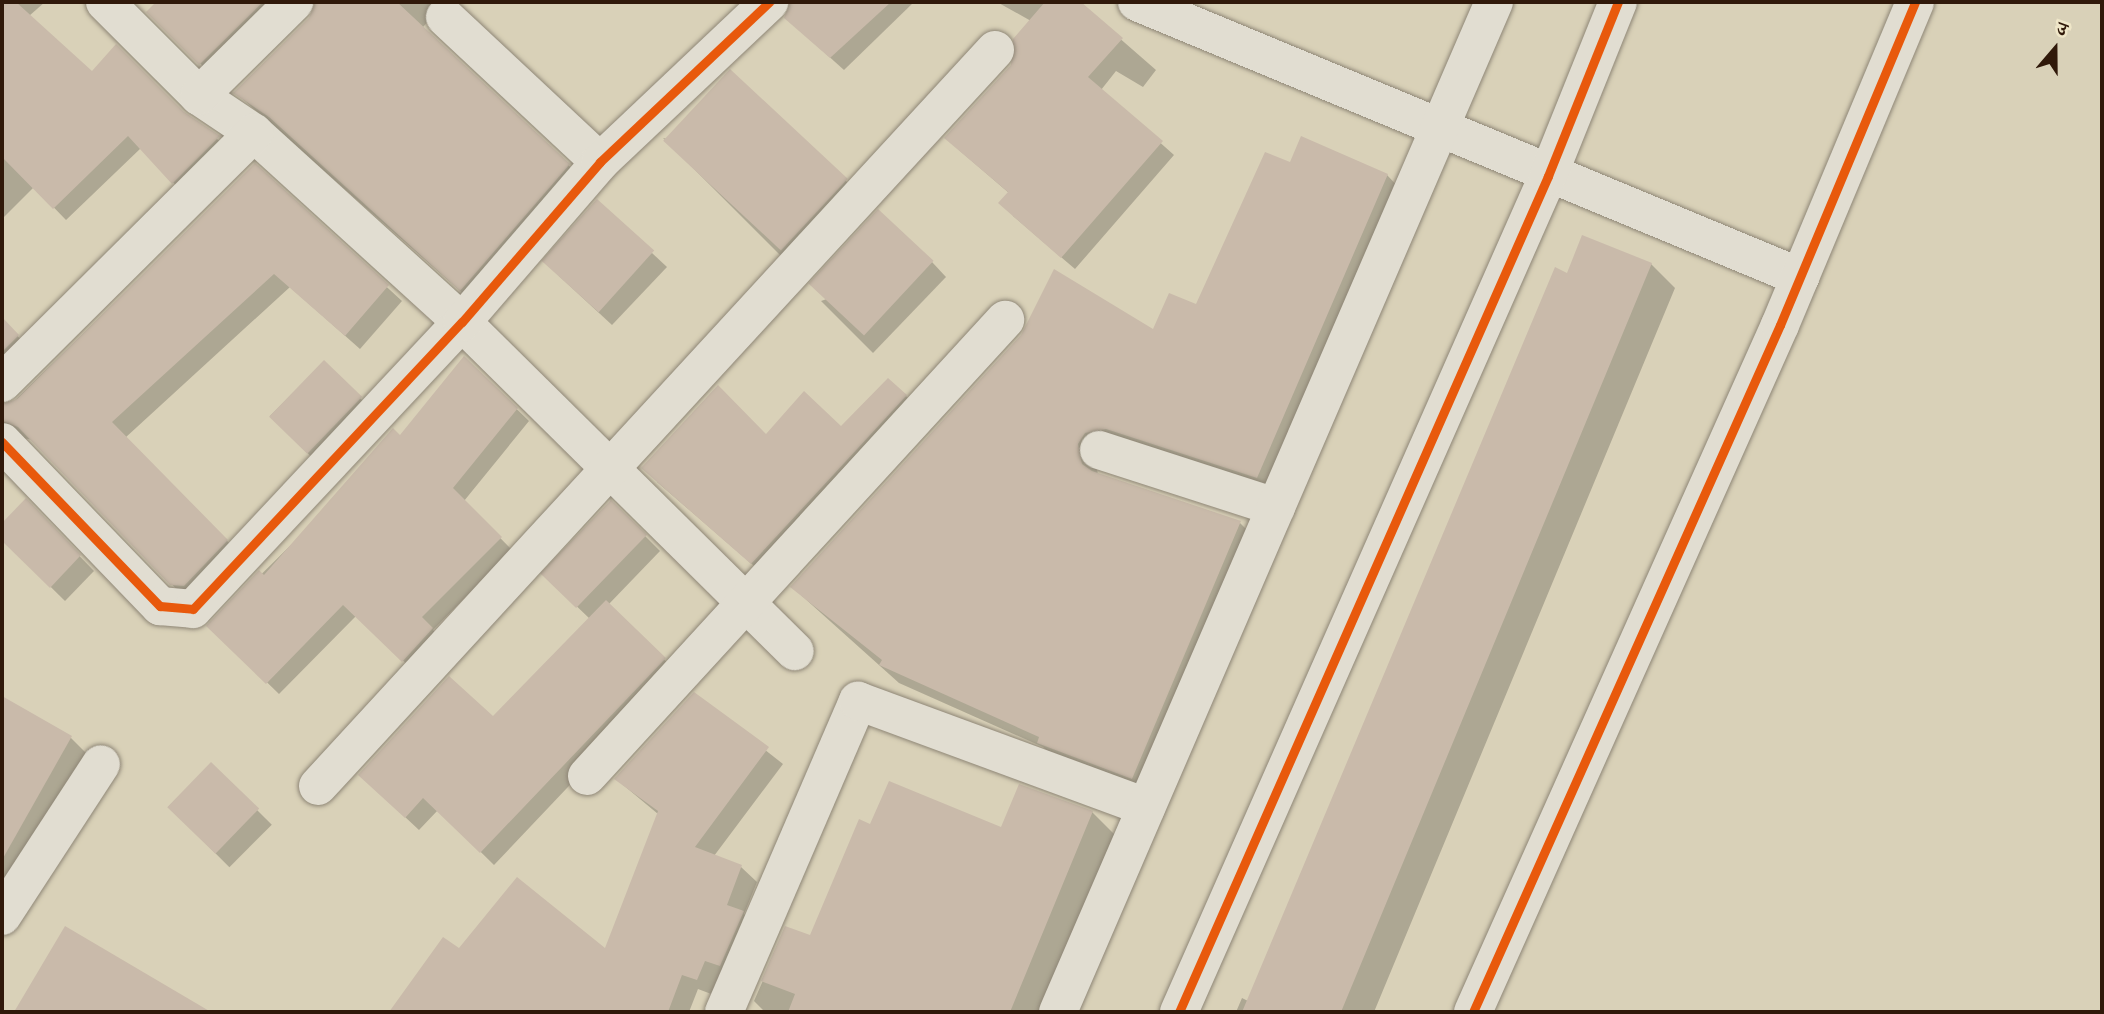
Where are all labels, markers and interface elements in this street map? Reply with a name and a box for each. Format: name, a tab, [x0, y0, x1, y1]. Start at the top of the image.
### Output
north arrow	[2020, 14, 2090, 84]
text: उ	[2053, 15, 2071, 43]

